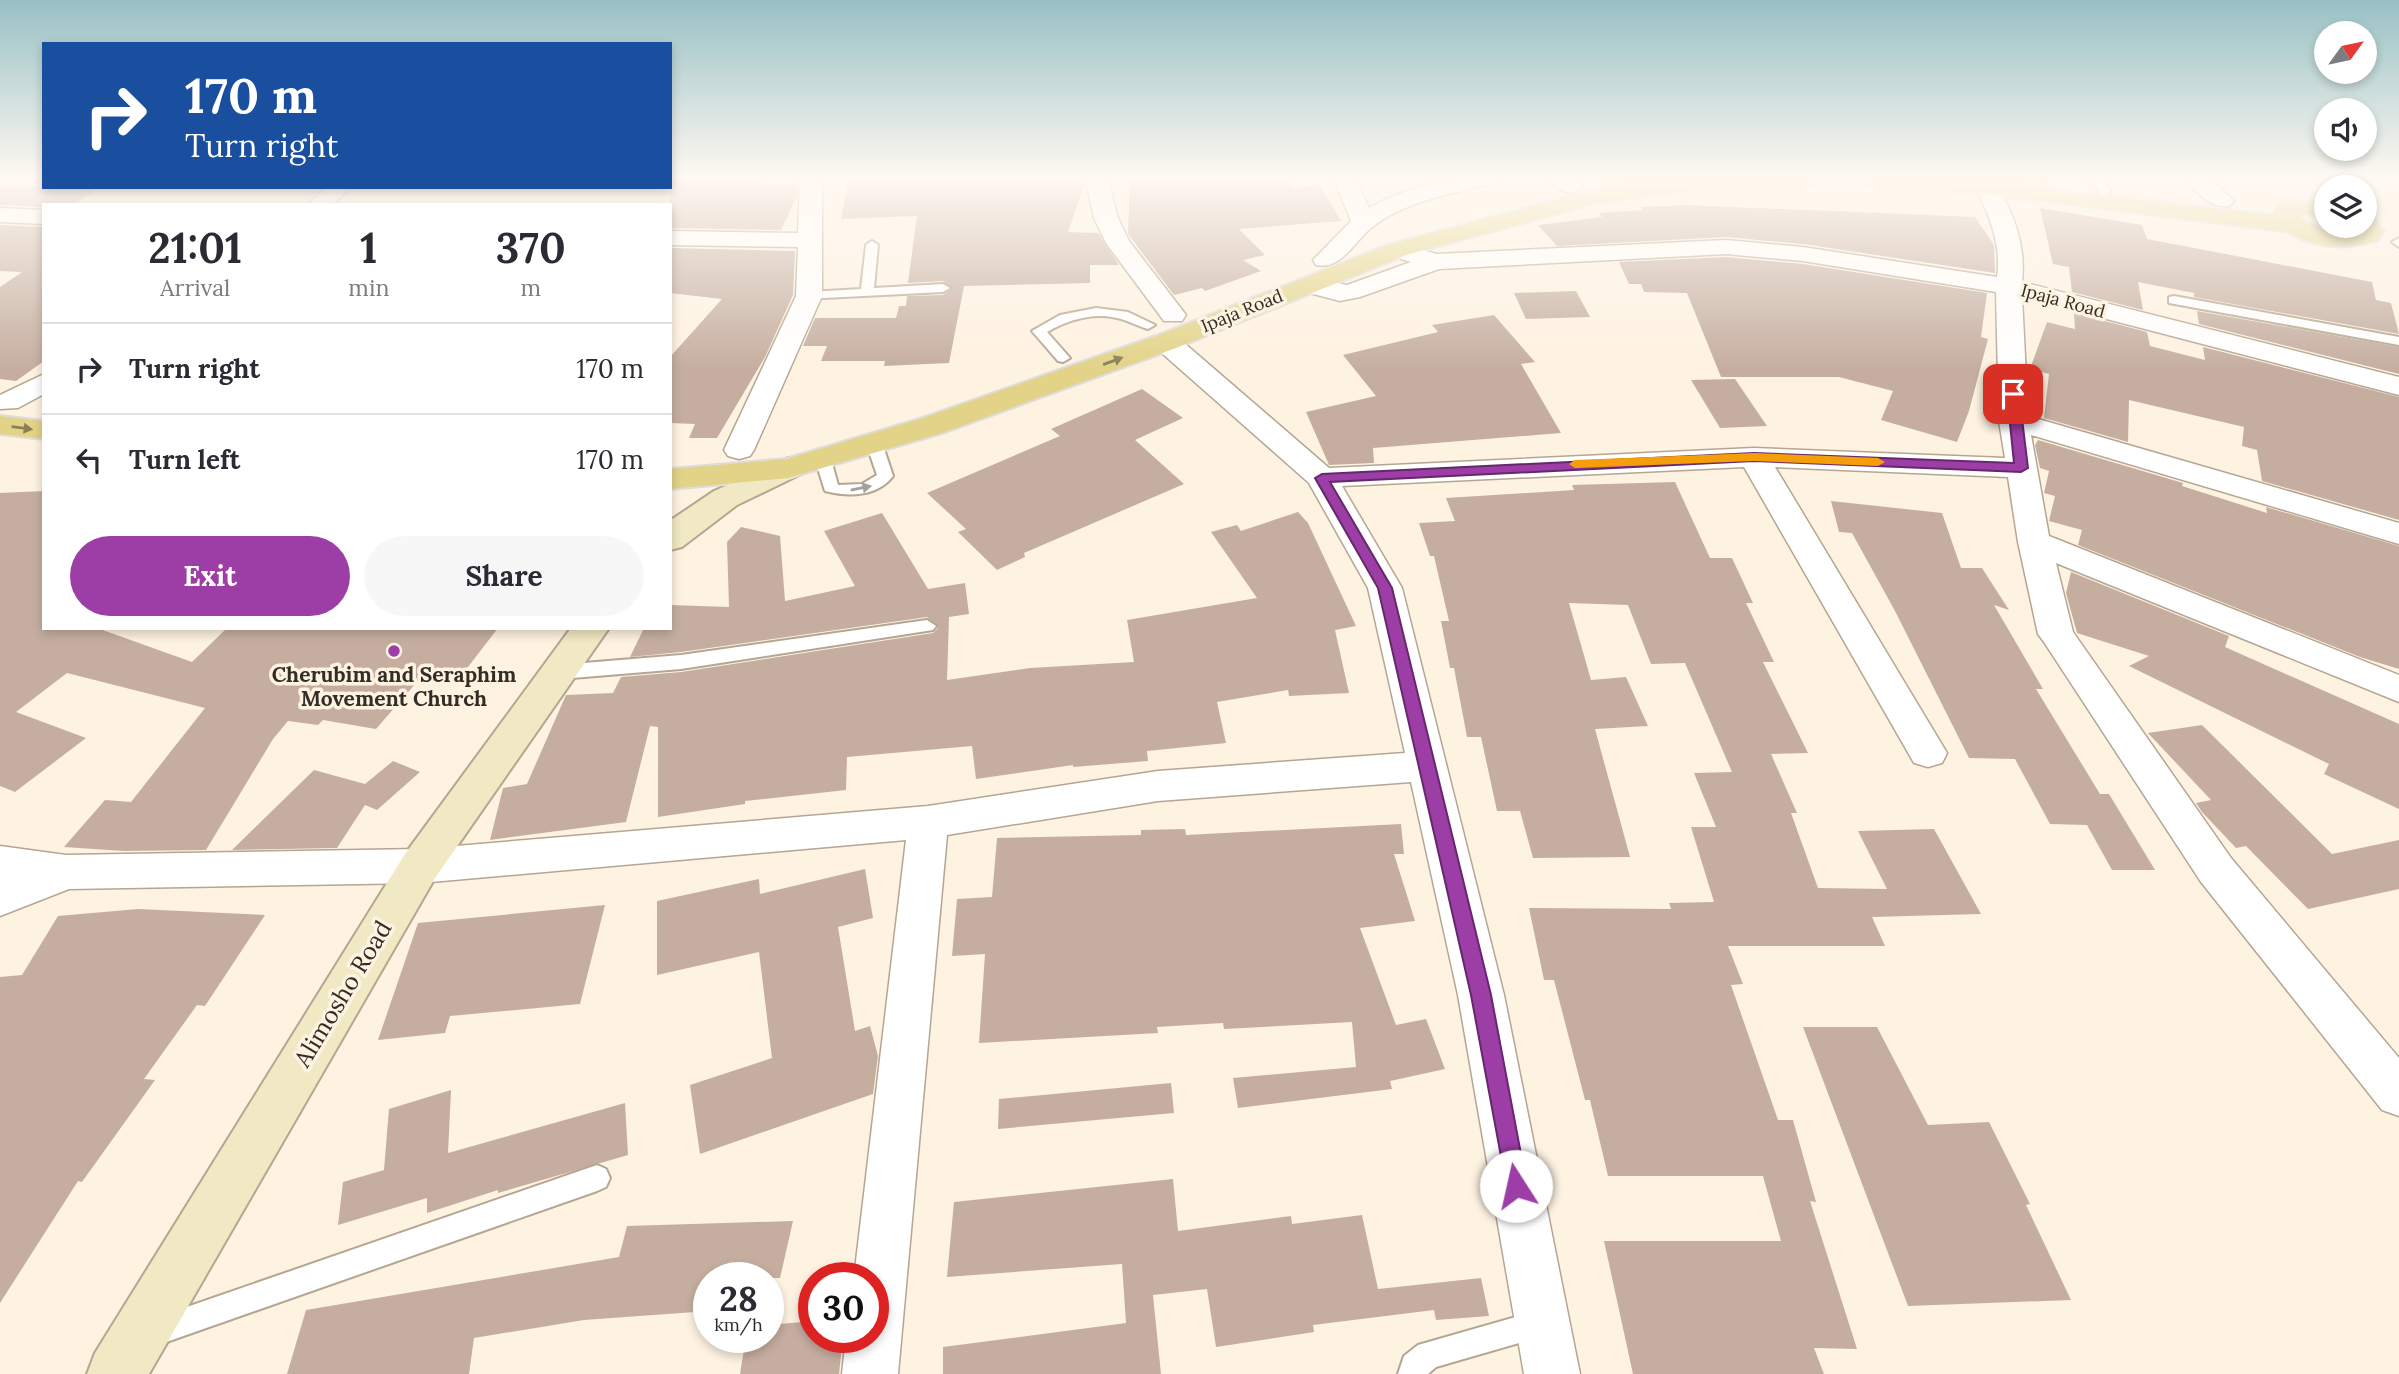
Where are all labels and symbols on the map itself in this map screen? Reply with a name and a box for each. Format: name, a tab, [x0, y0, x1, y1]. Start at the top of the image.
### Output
north arrow	[2314, 21, 2376, 84]
street label: Ipaja Road	[2018, 278, 2108, 323]
street label: Ipaja Road	[1198, 284, 1286, 337]
one-way arrow	[1102, 355, 1123, 366]
pin	[1983, 364, 2043, 424]
one-way arrow	[11, 422, 33, 433]
one-way arrow	[850, 482, 872, 493]
marker: Cherubim and Seraphim Movement Church	[386, 643, 402, 659]
place label: Cherubim and Seraphim Movement Church	[272, 661, 516, 712]
street label: Alimosho Road	[286, 915, 398, 1073]
position arrow	[1479, 1149, 1553, 1223]
speed limit sign: 30	[798, 1262, 889, 1353]

